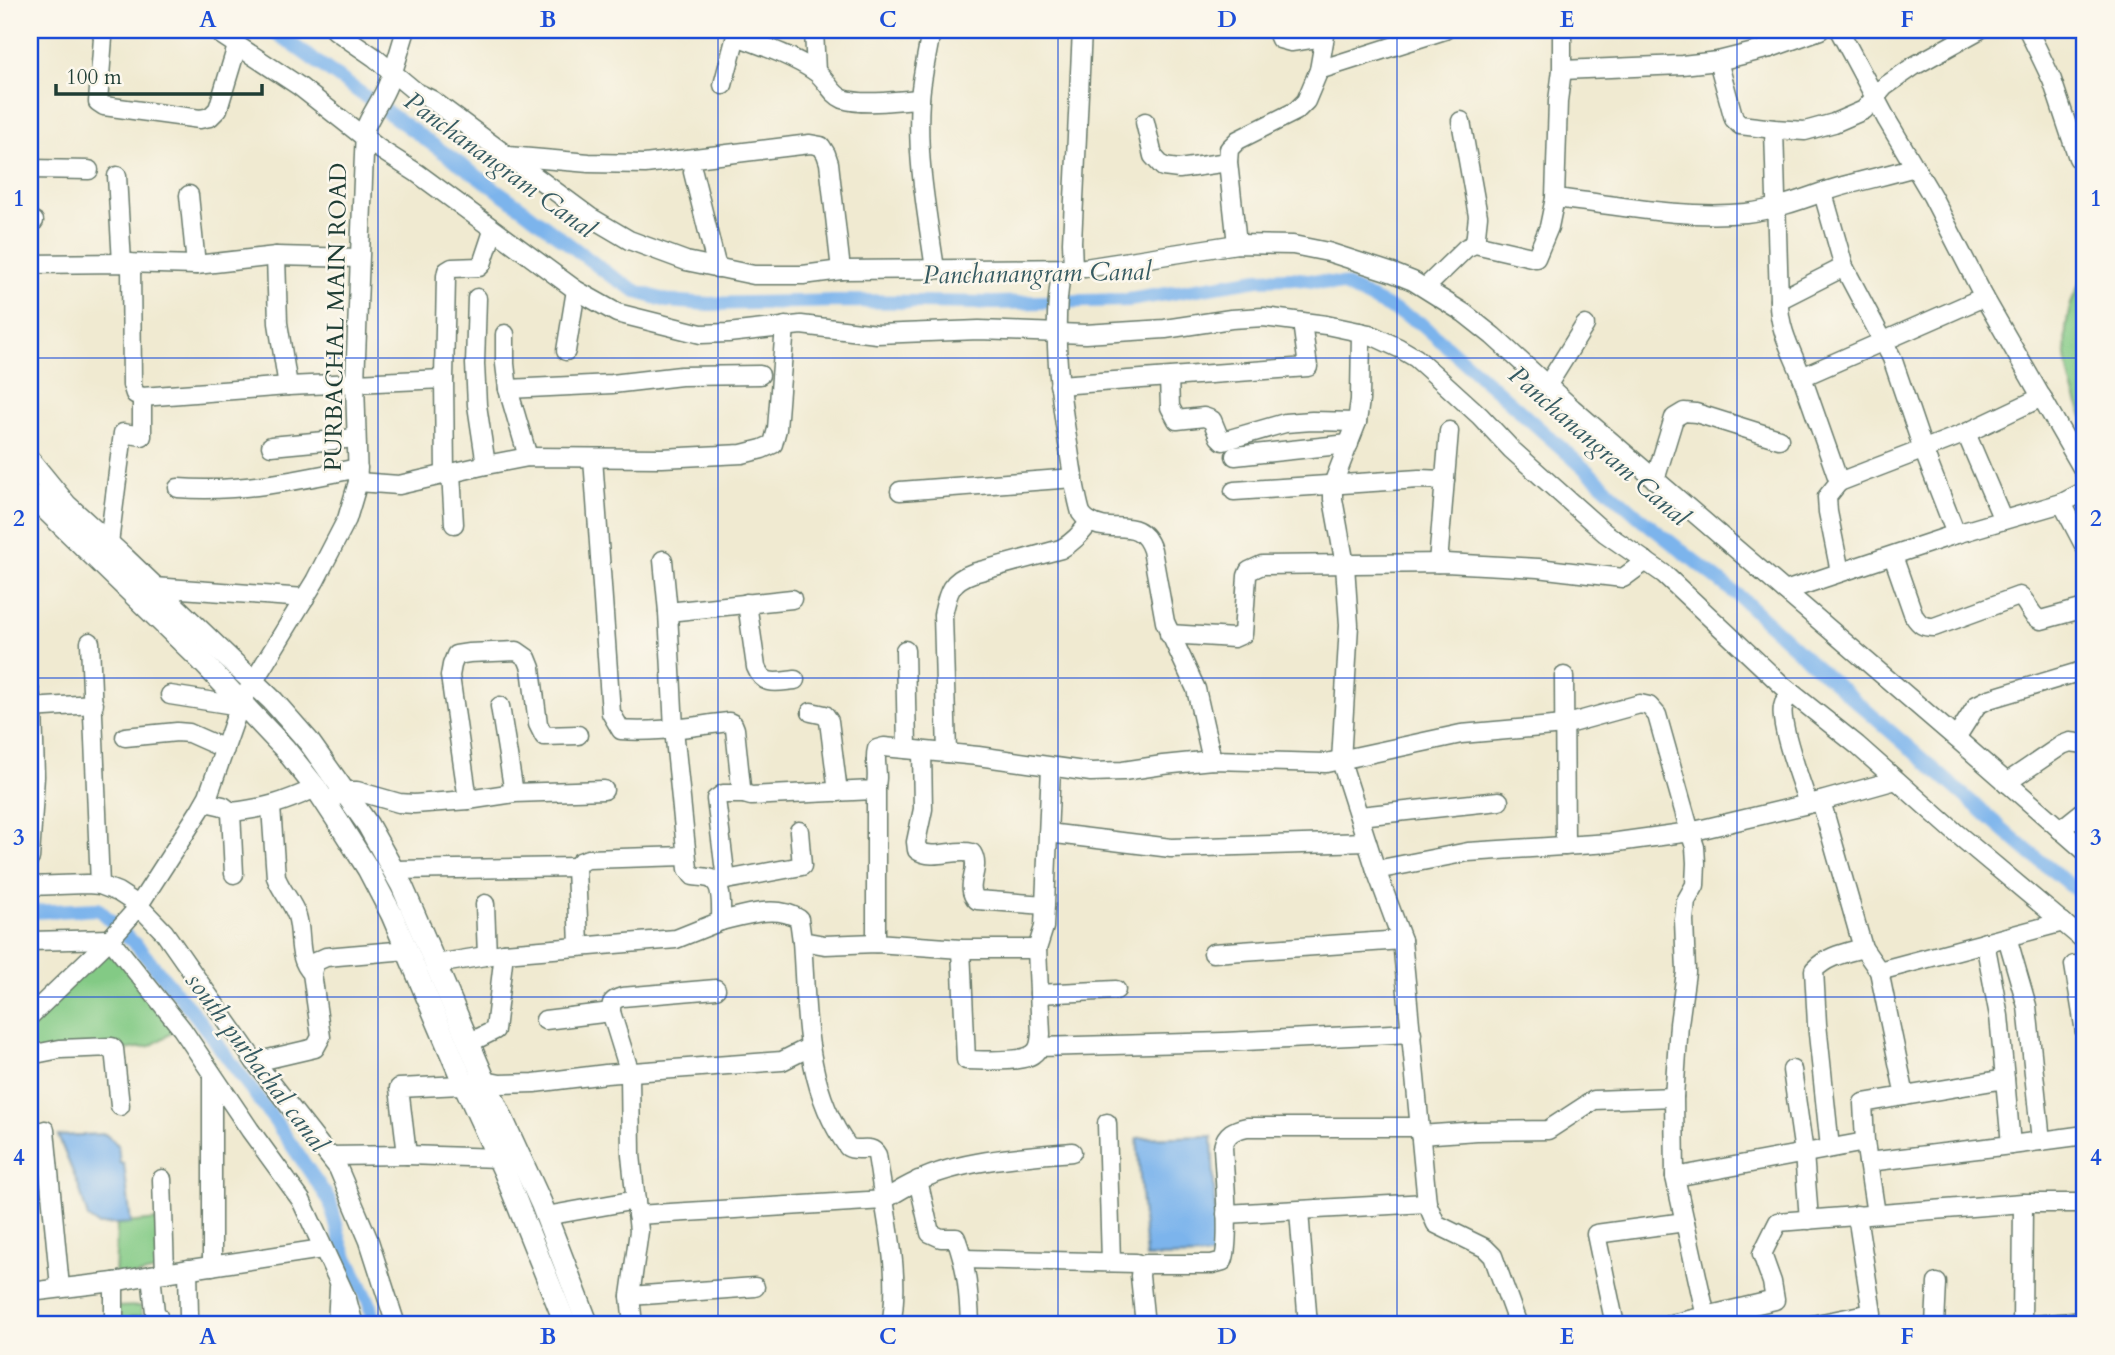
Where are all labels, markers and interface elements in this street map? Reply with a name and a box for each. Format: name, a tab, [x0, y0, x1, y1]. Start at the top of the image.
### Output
text: A	[199, 4, 217, 35]
text: B	[540, 4, 556, 35]
text: C	[879, 4, 897, 35]
text: D	[1217, 4, 1237, 35]
text: E	[1560, 4, 1574, 35]
text: F	[1900, 4, 1914, 35]
scale bar	[56, 52, 262, 96]
text: 100 m	[66, 63, 122, 92]
water label: Panchanangram Canal	[397, 84, 604, 247]
street label: PURBACHAL MAIN ROAD	[317, 162, 355, 472]
text: 1	[13, 183, 25, 214]
text: 1	[2090, 183, 2102, 214]
water label: Panchanangram Canal	[922, 253, 1153, 292]
water label: Panchanangram Canal	[1501, 358, 1698, 535]
text: 2	[13, 503, 25, 534]
text: 2	[2090, 503, 2102, 534]
text: 3	[13, 822, 25, 853]
text: 3	[2090, 822, 2102, 853]
water label: south purbachal canal	[178, 965, 337, 1160]
text: 4	[13, 1142, 25, 1173]
text: 4	[2090, 1142, 2102, 1173]
text: A	[199, 1321, 217, 1352]
text: B	[540, 1321, 556, 1352]
text: C	[879, 1321, 897, 1352]
text: D	[1217, 1321, 1237, 1352]
text: E	[1560, 1321, 1574, 1352]
text: F	[1900, 1321, 1914, 1352]

